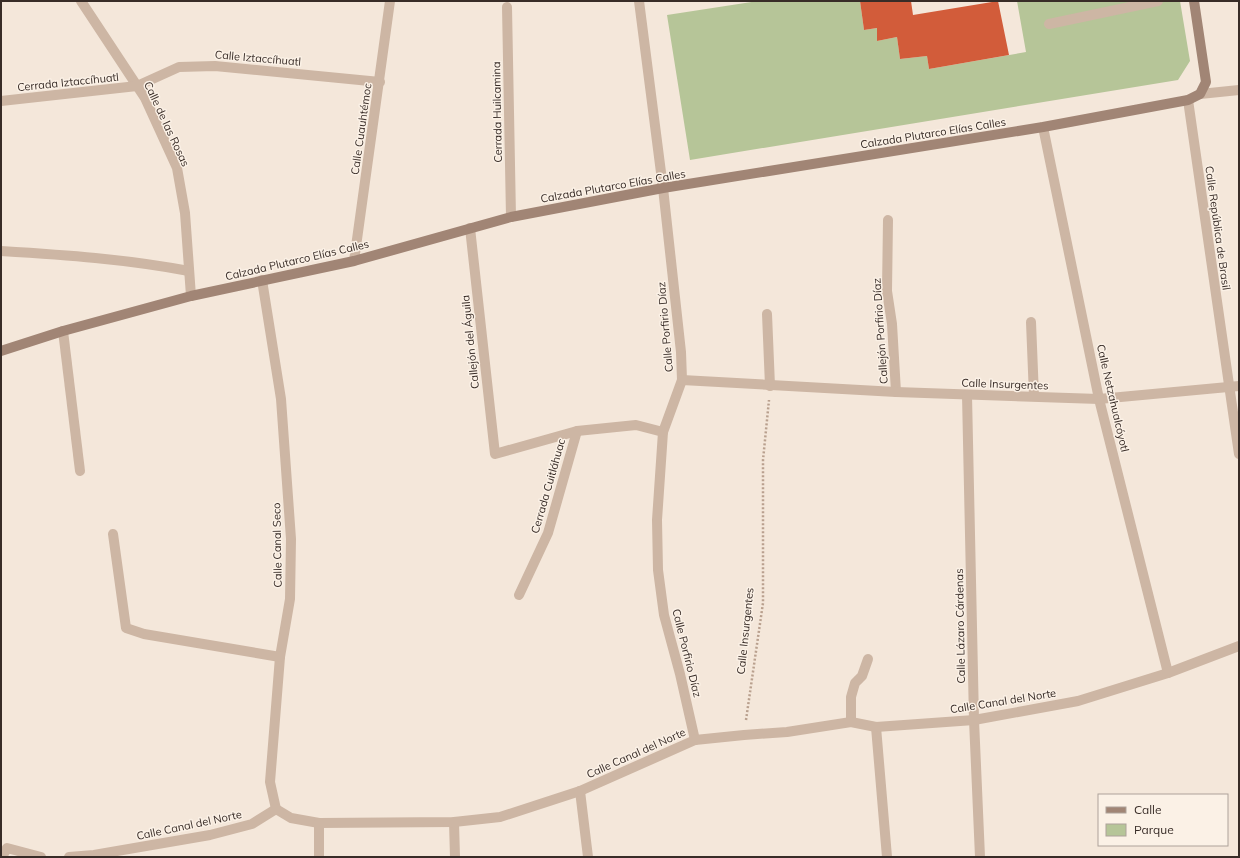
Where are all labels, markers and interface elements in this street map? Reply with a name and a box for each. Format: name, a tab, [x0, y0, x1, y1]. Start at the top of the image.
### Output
street label: Calle Iztaccíhuatl	[214, 47, 302, 69]
street label: Cerrada Huilcamina	[489, 61, 505, 163]
street label: Cerrada Iztaccíhuatl	[16, 70, 120, 94]
street label: Calle de las Rosas	[141, 79, 193, 169]
street label: Calle Cuauhtémoc	[348, 82, 374, 176]
street label: Calzada Plutarco Elías Calles	[859, 115, 1007, 151]
street label: Calle República de Brasil	[1202, 165, 1234, 291]
street label: Calzada Plutarco Elías Calles	[539, 166, 687, 206]
street label: Calzada Plutarco Elías Calles	[224, 237, 370, 283]
street label: Callejón Porfirio Díaz	[869, 277, 891, 384]
street label: Calle Porfirio Díaz	[654, 281, 676, 373]
street label: Callejón del Águila	[458, 294, 482, 390]
street label: Calle Netzahualcóyotl	[1094, 343, 1132, 453]
street label: Calle Insurgentes	[961, 375, 1049, 393]
street label: Cerrada Cuitláhuac	[528, 436, 568, 535]
street label: Calle Canal Seco	[269, 502, 285, 588]
street label: Calle Lázaro Cárdenas	[952, 568, 968, 684]
street label: Calle Insurgentes	[733, 587, 757, 675]
street label: Calle Porfirio Díaz	[669, 607, 705, 699]
street label: Calle Canal del Norte	[949, 686, 1057, 716]
street label: Calle Canal del Norte	[584, 725, 688, 781]
legend	[1098, 794, 1228, 846]
text: Calle	[1134, 802, 1161, 817]
street label: Calle Canal del Norte	[135, 807, 243, 843]
text: Parque	[1134, 822, 1174, 837]

